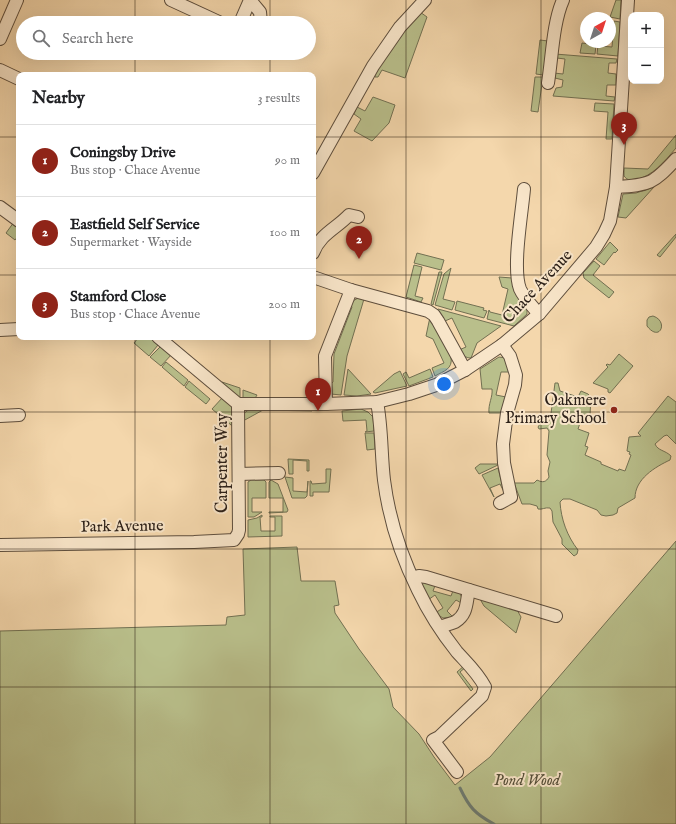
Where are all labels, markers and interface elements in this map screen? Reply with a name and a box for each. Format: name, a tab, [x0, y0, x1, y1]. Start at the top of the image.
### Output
north arrow	[580, 12, 616, 48]
map controls	[628, 12, 664, 84]
button: +	[628, 12, 664, 48]
search box	[16, 16, 316, 60]
icon: search	[30, 27, 52, 49]
text: Search here	[62, 29, 133, 48]
button: −	[628, 48, 664, 84]
text: Nearby	[32, 88, 85, 109]
text: 3 results	[258, 90, 300, 107]
pin: 3	[611, 112, 637, 145]
text: Coningsby Drive	[70, 143, 176, 162]
text: 1	[43, 152, 47, 169]
text: 90 m	[275, 152, 300, 169]
text: Bus stop · Chace Avenue	[70, 162, 200, 179]
text: Eastfield Self Service	[70, 215, 200, 234]
text: 2	[42, 224, 48, 241]
text: 100 m	[270, 224, 300, 241]
pin: 2	[346, 226, 372, 259]
text: Supermarket · Wayside	[70, 234, 192, 251]
street label: Chace Avenue	[499, 246, 577, 328]
text: Stamford Close	[70, 287, 166, 306]
text: 3	[43, 296, 47, 313]
text: 200 m	[268, 296, 300, 313]
text: Bus stop · Chace Avenue	[70, 306, 200, 323]
your location	[434, 374, 454, 394]
pin: 1	[305, 378, 331, 411]
place label: Oakmere Primary School	[505, 391, 607, 429]
marker: Oakmere Primary School	[609, 405, 619, 415]
street label: Carpenter Way	[213, 413, 233, 513]
street label: Park Avenue	[80, 516, 164, 538]
park label: Pond Wood	[494, 771, 562, 791]

